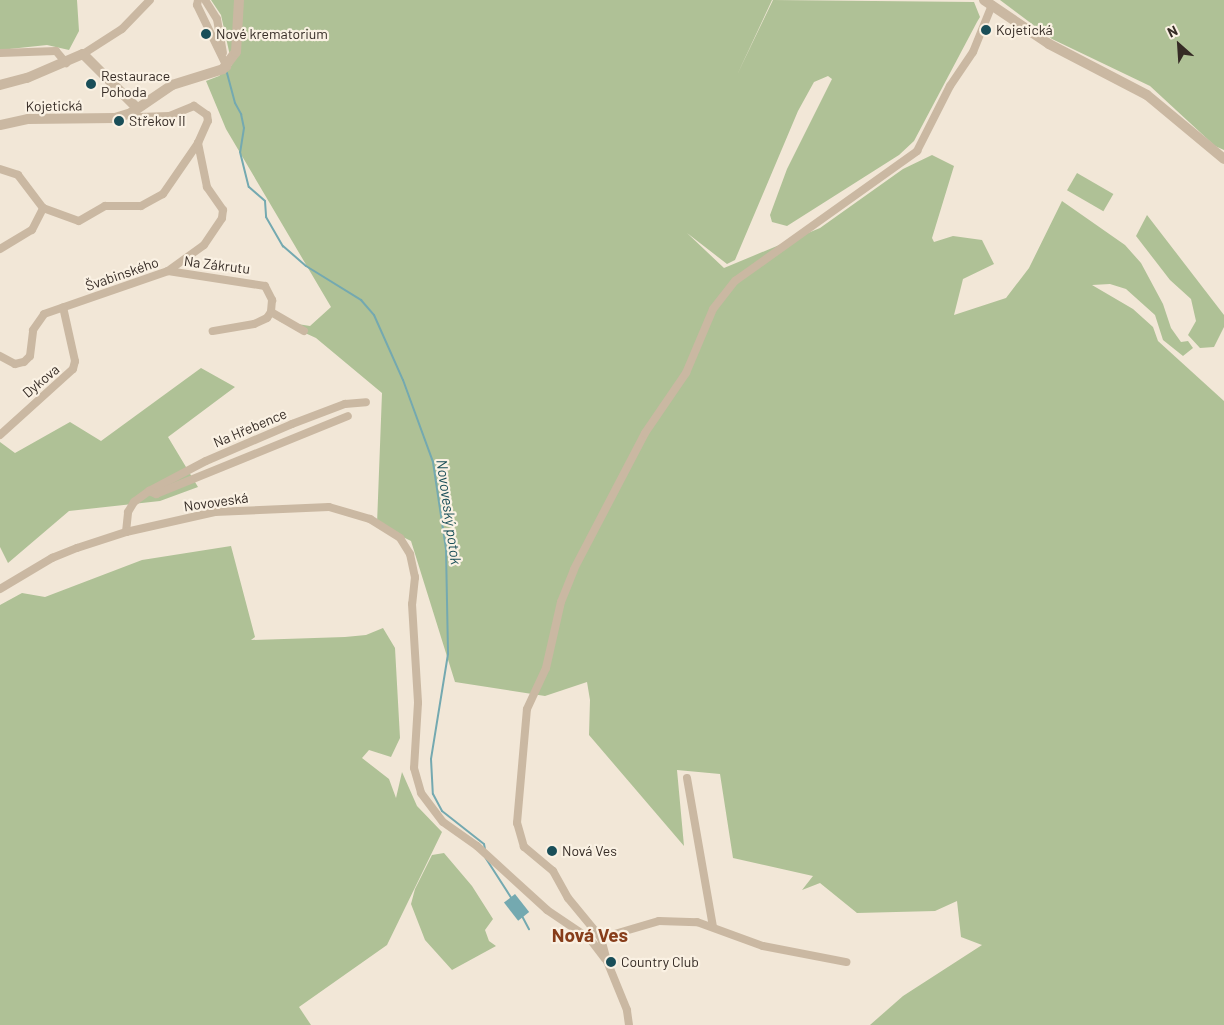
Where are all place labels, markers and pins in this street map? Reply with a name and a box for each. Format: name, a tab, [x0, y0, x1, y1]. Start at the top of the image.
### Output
place label: Kojetická	[996, 22, 1053, 38]
marker: Kojetická	[980, 24, 992, 36]
place label: Nové krematorium	[216, 26, 328, 42]
marker: Nové krematorium	[200, 28, 212, 40]
place label: Restaurace Pohoda	[101, 68, 170, 100]
marker: Restaurace Pohoda	[85, 78, 97, 90]
place label: Střekov II	[129, 113, 186, 129]
marker: Střekov II	[113, 115, 125, 127]
place label: Nová Ves	[562, 843, 617, 859]
marker: Nová Ves	[546, 845, 558, 857]
place label: Country Club	[621, 954, 699, 970]
marker: Country Club	[605, 956, 617, 968]

